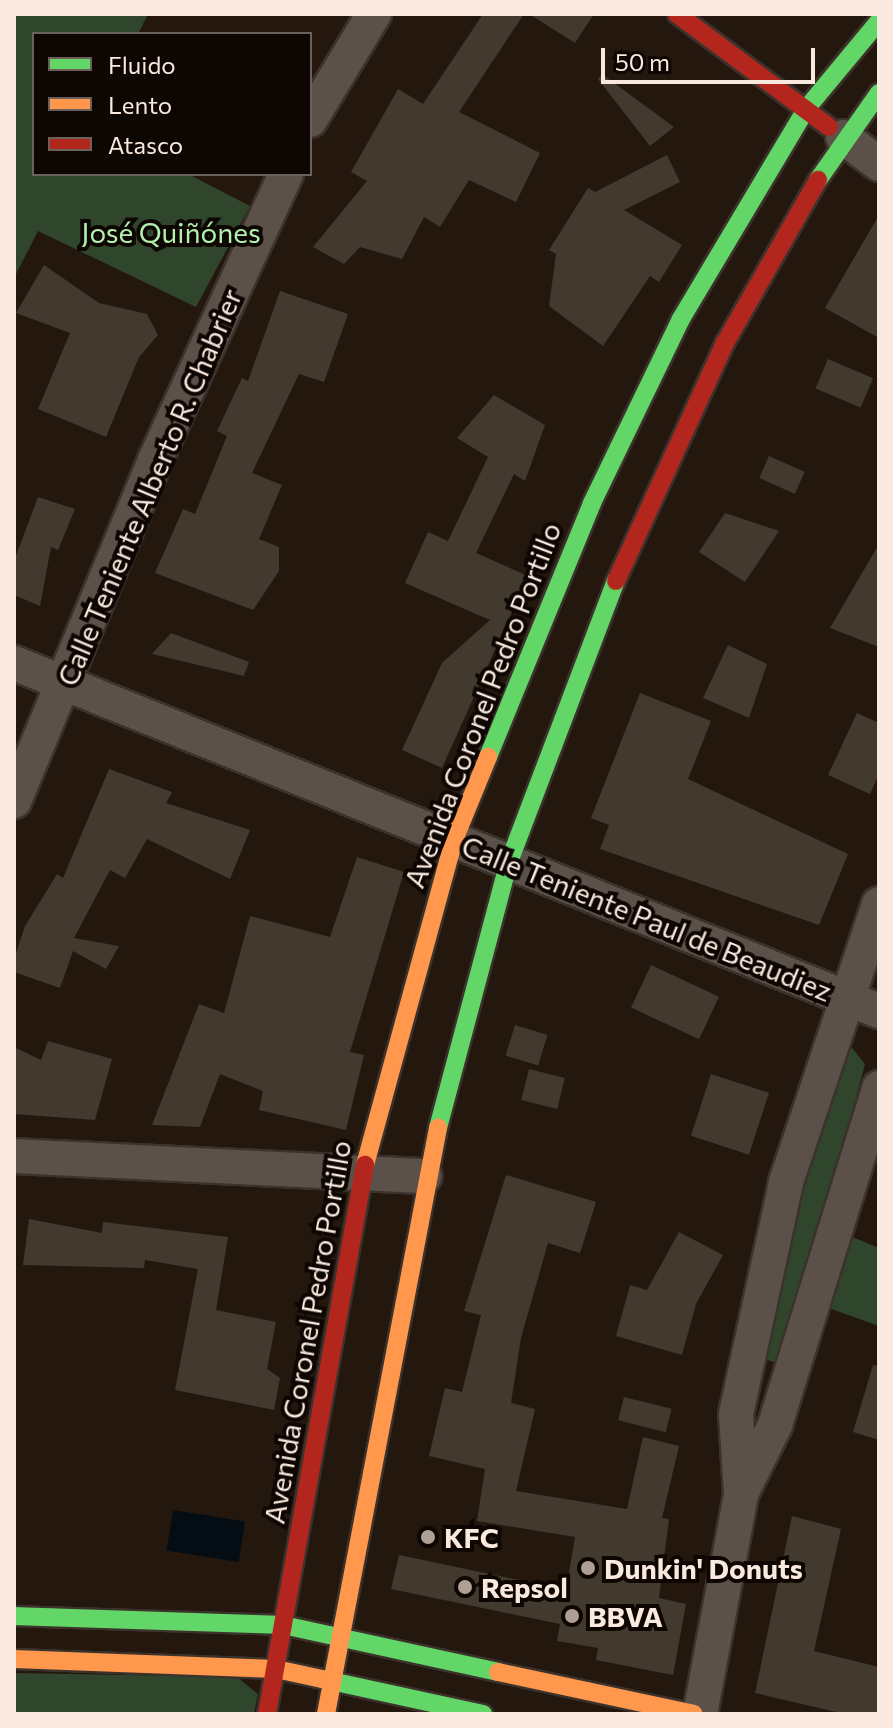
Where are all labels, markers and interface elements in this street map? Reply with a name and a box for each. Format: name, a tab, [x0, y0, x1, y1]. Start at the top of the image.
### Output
legend	[32, 32, 312, 176]
scale bar	[605, 32, 819, 82]
text: 50 m	[615, 47, 670, 76]
text: Fluido	[108, 50, 176, 79]
text: Lento	[108, 90, 172, 119]
text: Atasco	[108, 130, 183, 159]
park label: José Quiñónes	[81, 215, 261, 249]
street label: Calle Teniente Alberto R. Chabrier	[50, 283, 248, 691]
street label: Avenida Coronel Pedro Portillo	[397, 518, 567, 892]
street label: Calle Teniente Paul de Beaudiez	[457, 828, 837, 1008]
street label: Avenida Coronel Pedro Portillo	[257, 1138, 357, 1526]
place label: KFC	[444, 1520, 499, 1554]
marker: KFC	[419, 1528, 437, 1546]
place label: Dunkin' Donuts	[604, 1551, 803, 1585]
marker: Dunkin' Donuts	[579, 1559, 597, 1577]
place label: Repsol	[481, 1570, 568, 1604]
marker: Repsol	[456, 1578, 474, 1596]
place label: BBVA	[588, 1599, 663, 1633]
marker: BBVA	[563, 1607, 581, 1625]

